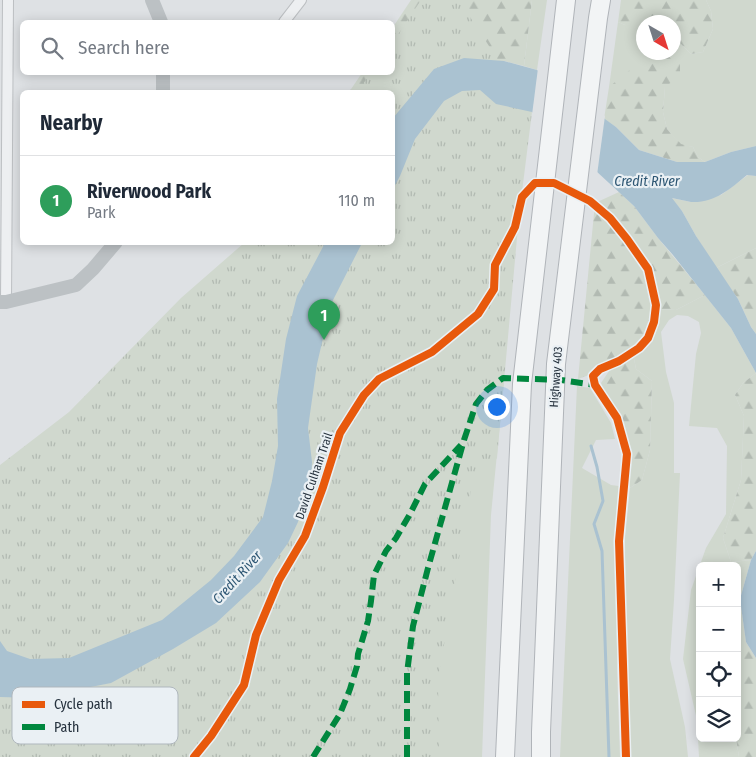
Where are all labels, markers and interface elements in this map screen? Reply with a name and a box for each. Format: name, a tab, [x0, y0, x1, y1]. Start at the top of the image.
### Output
north arrow	[636, 15, 681, 60]
search box	[20, 20, 395, 75]
icon: search	[38, 34, 66, 62]
text: Search here	[78, 36, 170, 59]
text: Nearby	[40, 110, 102, 136]
water label: Credit River	[614, 173, 681, 190]
text: Riverwood Park	[87, 180, 211, 203]
text: 1	[53, 191, 59, 210]
text: 110 m	[338, 191, 375, 210]
text: Park	[87, 203, 115, 222]
pin: 1	[308, 299, 340, 340]
street label: Highway 403	[547, 346, 565, 408]
your location	[484, 394, 510, 420]
street label: David Culham Trail	[293, 431, 335, 521]
water label: Credit River	[209, 546, 266, 607]
map controls	[696, 562, 741, 742]
button: +	[696, 562, 741, 607]
button: −	[696, 607, 741, 652]
button: locate	[696, 652, 741, 697]
legend	[12, 687, 178, 744]
text: Cycle path	[54, 696, 113, 713]
button: layers	[696, 697, 741, 742]
text: Path	[54, 719, 79, 736]

